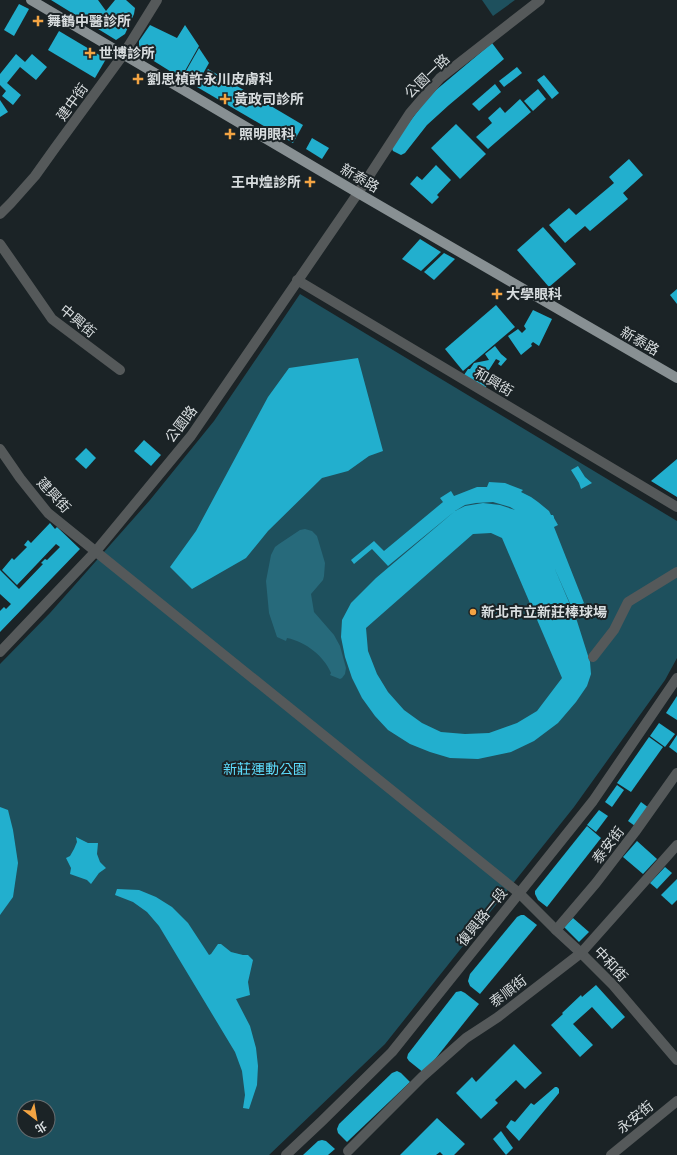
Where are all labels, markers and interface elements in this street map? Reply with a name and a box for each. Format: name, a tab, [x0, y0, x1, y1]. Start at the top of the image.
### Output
place label: 舞鶴中醫診所	[47, 14, 131, 31]
marker: 舞鶴中醫診所	[32, 15, 44, 27]
place label: 世博診所	[99, 46, 155, 63]
marker: 世博診所	[84, 47, 96, 59]
street label: 公園一路	[402, 52, 454, 103]
place label: 劉思楨許永川皮膚科	[147, 71, 273, 89]
marker: 劉思楨許永川皮膚科	[132, 73, 144, 85]
street label: 建中街	[54, 81, 92, 125]
place label: 黃政司診所	[234, 92, 304, 109]
marker: 黃政司診所	[219, 93, 231, 105]
place label: 照明眼科	[239, 127, 295, 144]
marker: 照明眼科	[224, 128, 236, 140]
street label: 新泰路	[337, 161, 382, 197]
place label: 王中煌診所	[231, 174, 301, 192]
marker: 王中煌診所	[304, 176, 316, 188]
place label: 大學眼科	[506, 287, 562, 304]
marker: 大學眼科	[491, 288, 503, 300]
street label: 中興街	[55, 302, 99, 342]
street label: 新泰路	[617, 324, 662, 360]
street label: 和興街	[471, 365, 516, 401]
street label: 公園路	[163, 403, 202, 447]
street label: 建興街	[32, 475, 73, 517]
place label: 新北市立新莊棒球場	[481, 604, 607, 622]
marker: 新北市立新莊棒球場	[468, 607, 478, 617]
park label: 新莊運動公園	[223, 762, 307, 779]
street label: 泰安街	[589, 823, 629, 868]
street label: 復興路一段	[455, 885, 512, 950]
street label: 中和街	[589, 944, 630, 986]
street label: 泰順街	[486, 972, 531, 1012]
street label: 永安街	[614, 1098, 658, 1138]
north arrow	[16, 1099, 56, 1139]
text: 北	[32, 1118, 49, 1136]

